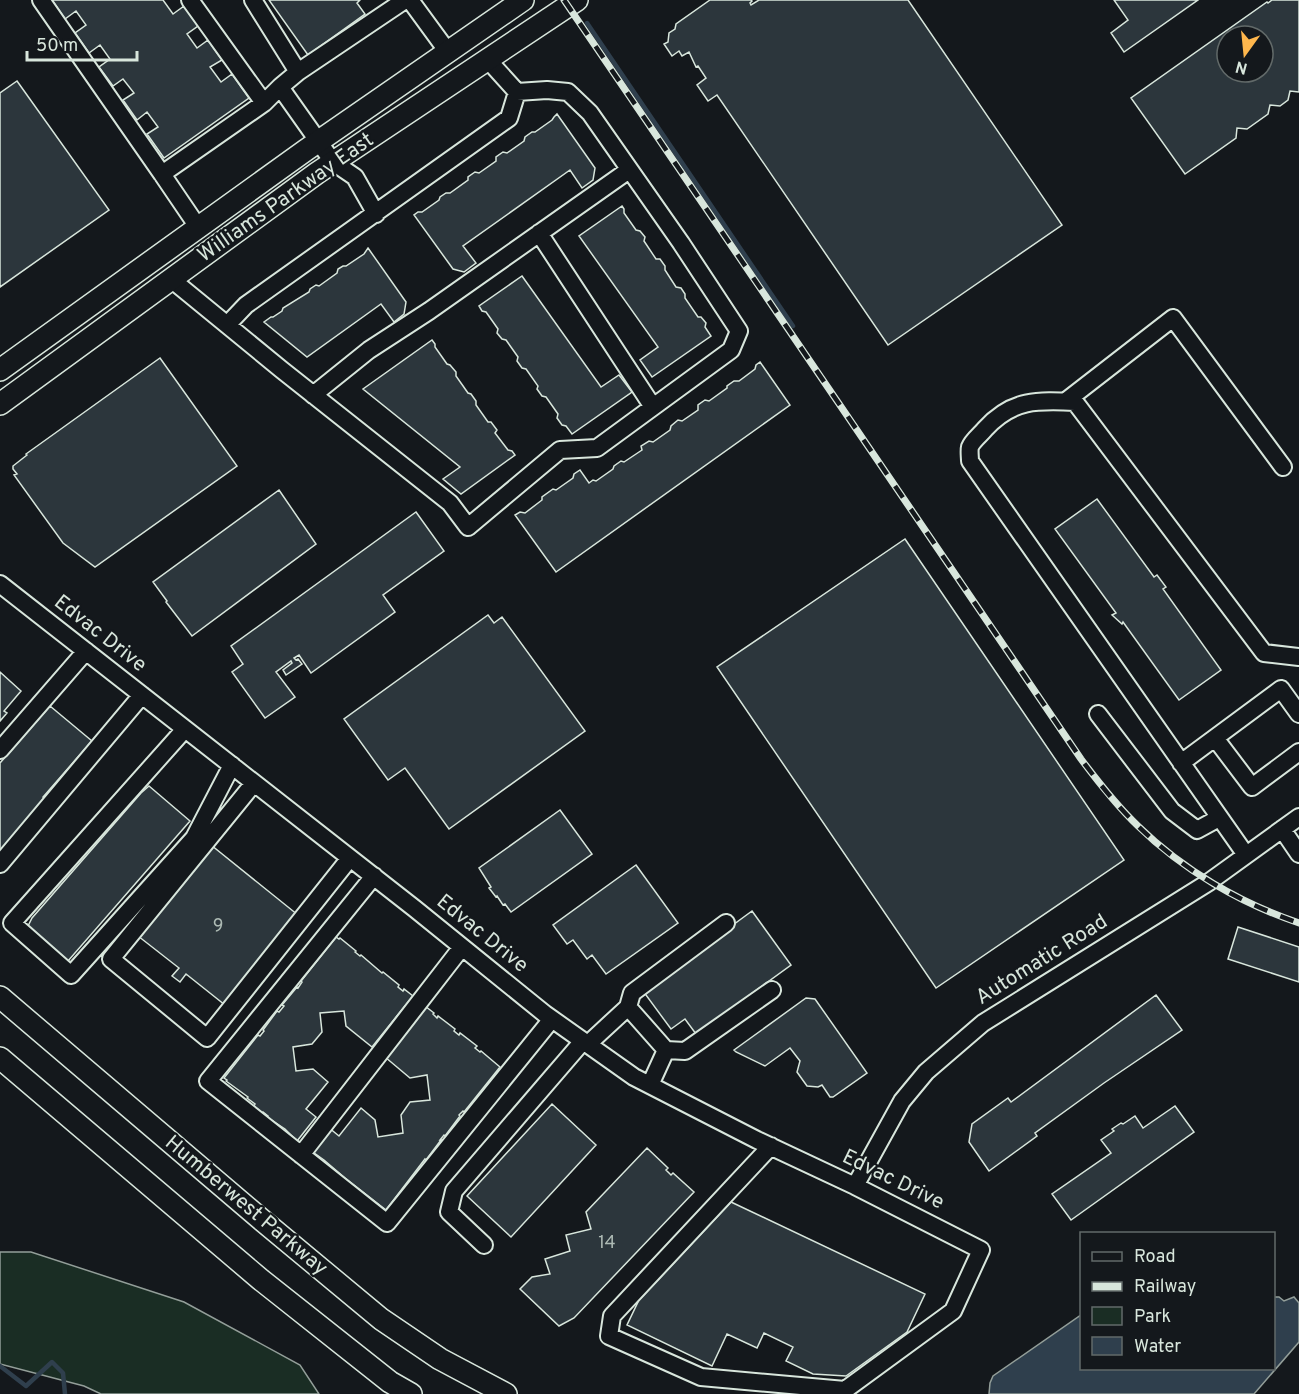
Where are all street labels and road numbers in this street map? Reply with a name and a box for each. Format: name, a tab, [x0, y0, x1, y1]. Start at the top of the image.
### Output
street label: Williams Parkway East	[193, 127, 379, 269]
street label: Edvac Drive	[48, 589, 152, 679]
street label: Edvac Drive	[431, 889, 533, 979]
street label: Automatic Road	[971, 909, 1113, 1011]
street label: Humberwest Parkway	[159, 1130, 333, 1282]
street label: Edvac Drive	[837, 1144, 949, 1216]

